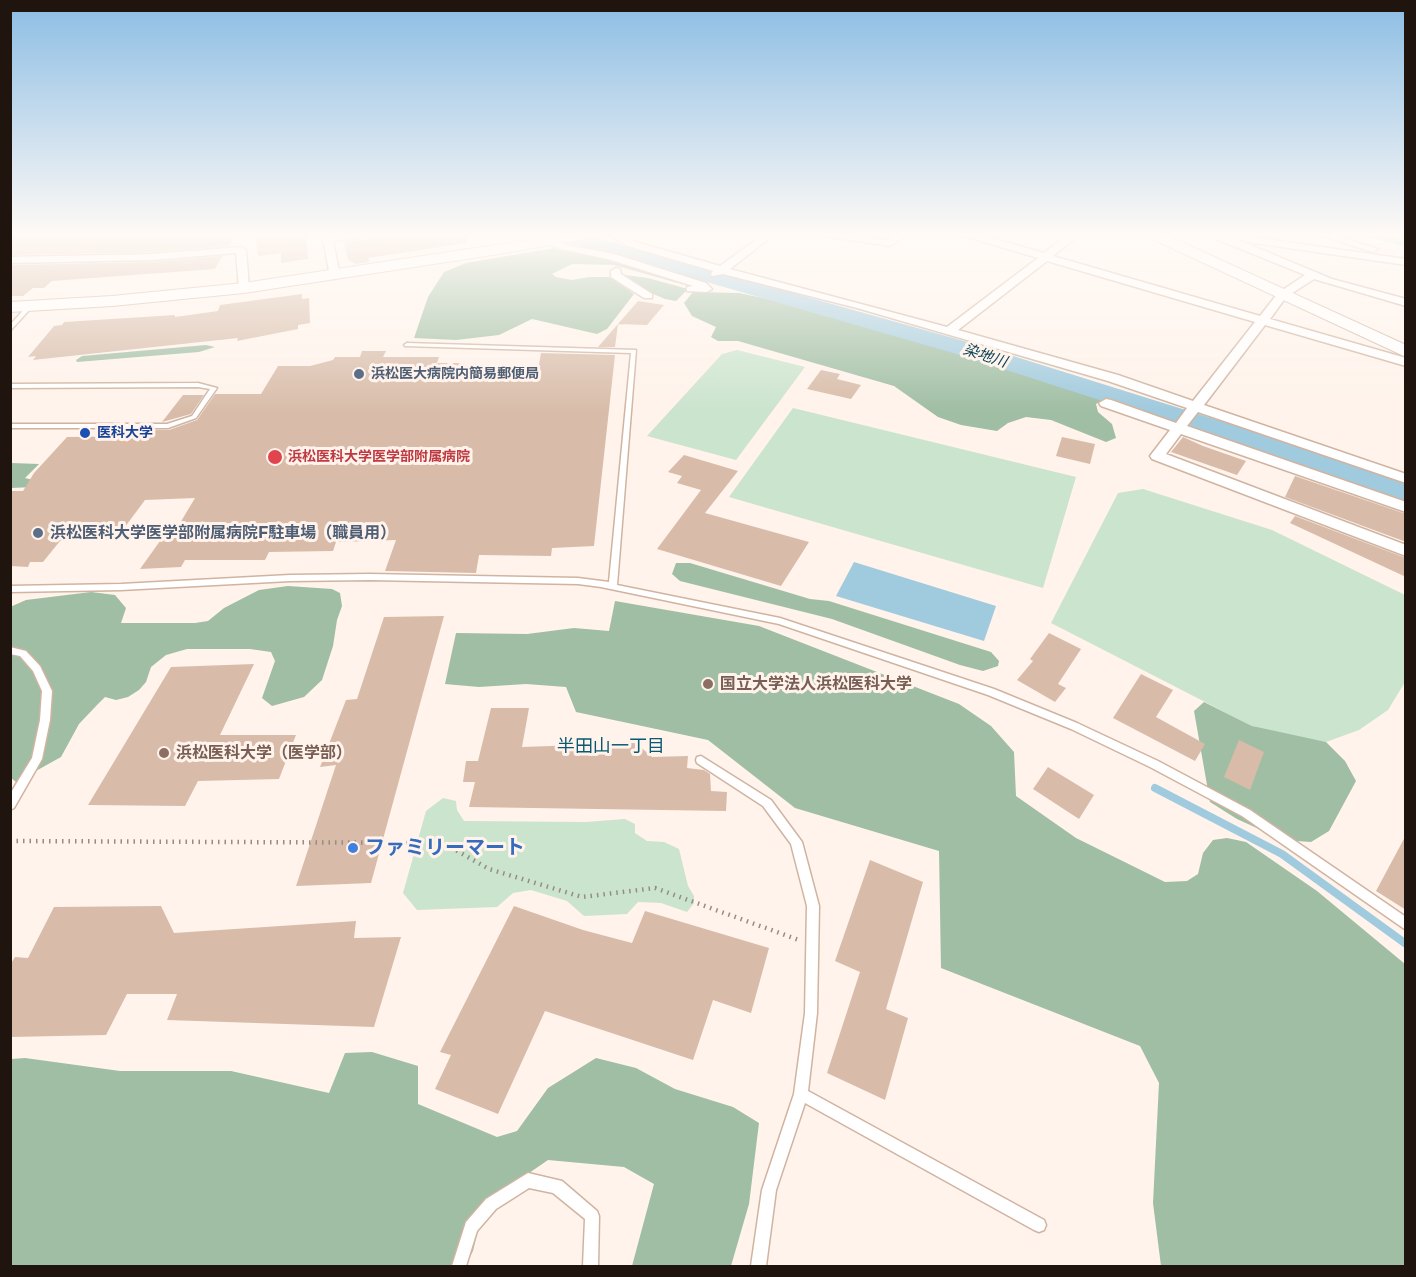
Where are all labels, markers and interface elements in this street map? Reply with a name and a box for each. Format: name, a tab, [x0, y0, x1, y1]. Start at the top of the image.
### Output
water label: 染地川	[961, 340, 1009, 372]
place label: 浜松医大病院内簡易郵便局	[371, 366, 539, 382]
marker: 浜松医大病院内簡易郵便局	[352, 367, 366, 381]
place label: 医科大学	[97, 425, 153, 441]
marker: 医科大学	[78, 426, 92, 440]
marker: 浜松医科大学医学部附属病院	[266, 448, 284, 466]
place label: 浜松医科大学医学部附属病院	[288, 449, 470, 465]
place label: 浜松医科大学医学部附属病院F駐車場（職員用）	[50, 523, 396, 543]
marker: 浜松医科大学医学部附属病院F駐車場（職員用）	[31, 526, 45, 540]
place label: 国立大学法人浜松医科大学	[720, 674, 912, 694]
marker: 国立大学法人浜松医科大学	[701, 677, 715, 691]
district label: 半田山一丁目	[557, 736, 665, 758]
place label: 浜松医科大学（医学部）	[176, 743, 352, 763]
marker: 浜松医科大学（医学部）	[157, 746, 171, 760]
place label: ファミリーマート	[365, 836, 525, 860]
marker: ファミリーマート	[346, 841, 360, 855]

